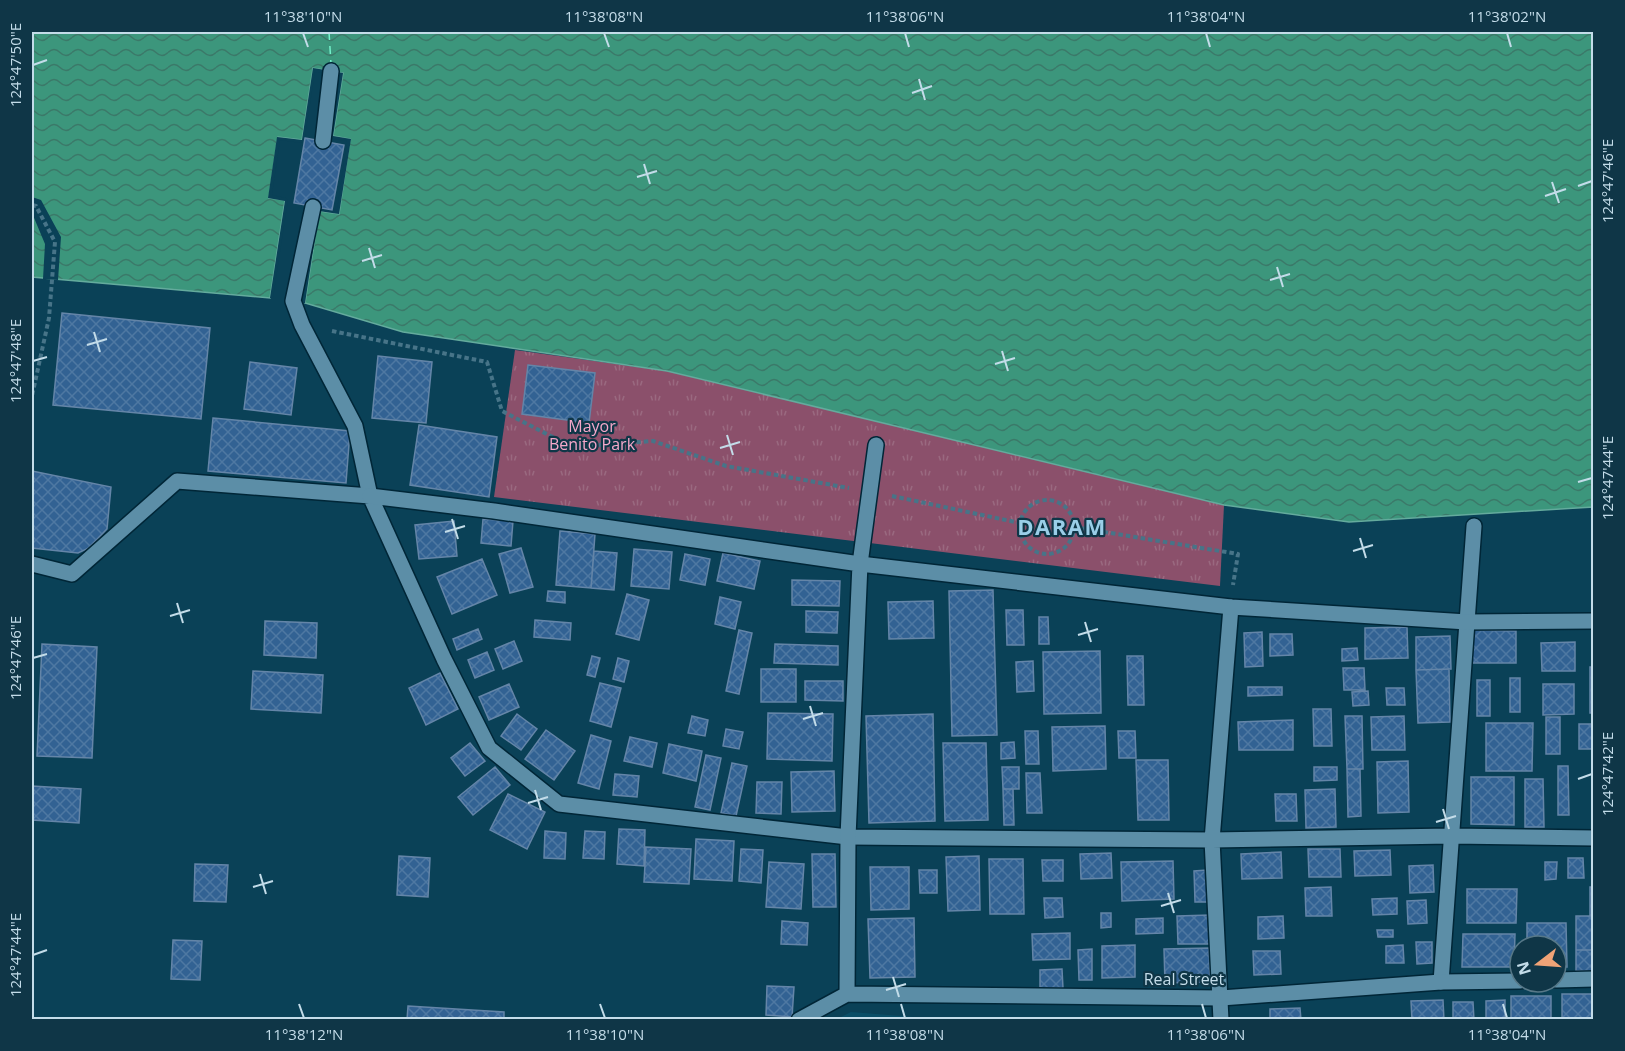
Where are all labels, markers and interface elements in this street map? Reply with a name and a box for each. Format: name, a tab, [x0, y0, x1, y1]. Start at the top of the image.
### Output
text: 11°38'10"N	[264, 6, 342, 26]
text: 11°38'08"N	[565, 6, 643, 26]
text: 11°38'06"N	[866, 6, 944, 26]
text: 11°38'04"N	[1167, 6, 1245, 26]
text: 11°38'02"N	[1468, 6, 1546, 26]
text: 124°47'50"E	[5, 23, 25, 107]
text: 124°47'46"E	[1597, 139, 1617, 223]
text: 124°47'48"E	[5, 319, 25, 403]
park label: Mayor Benito Park	[549, 415, 636, 455]
text: 124°47'44"E	[1597, 436, 1617, 520]
district label: DARAM	[1017, 511, 1107, 541]
text: 124°47'46"E	[5, 616, 25, 700]
text: 124°47'42"E	[1597, 732, 1617, 816]
text: 124°47'44"E	[5, 913, 25, 997]
north arrow	[1508, 934, 1568, 994]
text: N	[1511, 959, 1536, 978]
street label: Real Street	[1144, 968, 1225, 990]
text: 11°38'12"N	[265, 1024, 343, 1044]
text: 11°38'10"N	[566, 1024, 644, 1044]
text: 11°38'08"N	[866, 1024, 944, 1044]
text: 11°38'06"N	[1167, 1024, 1245, 1044]
text: 11°38'04"N	[1468, 1024, 1546, 1044]

